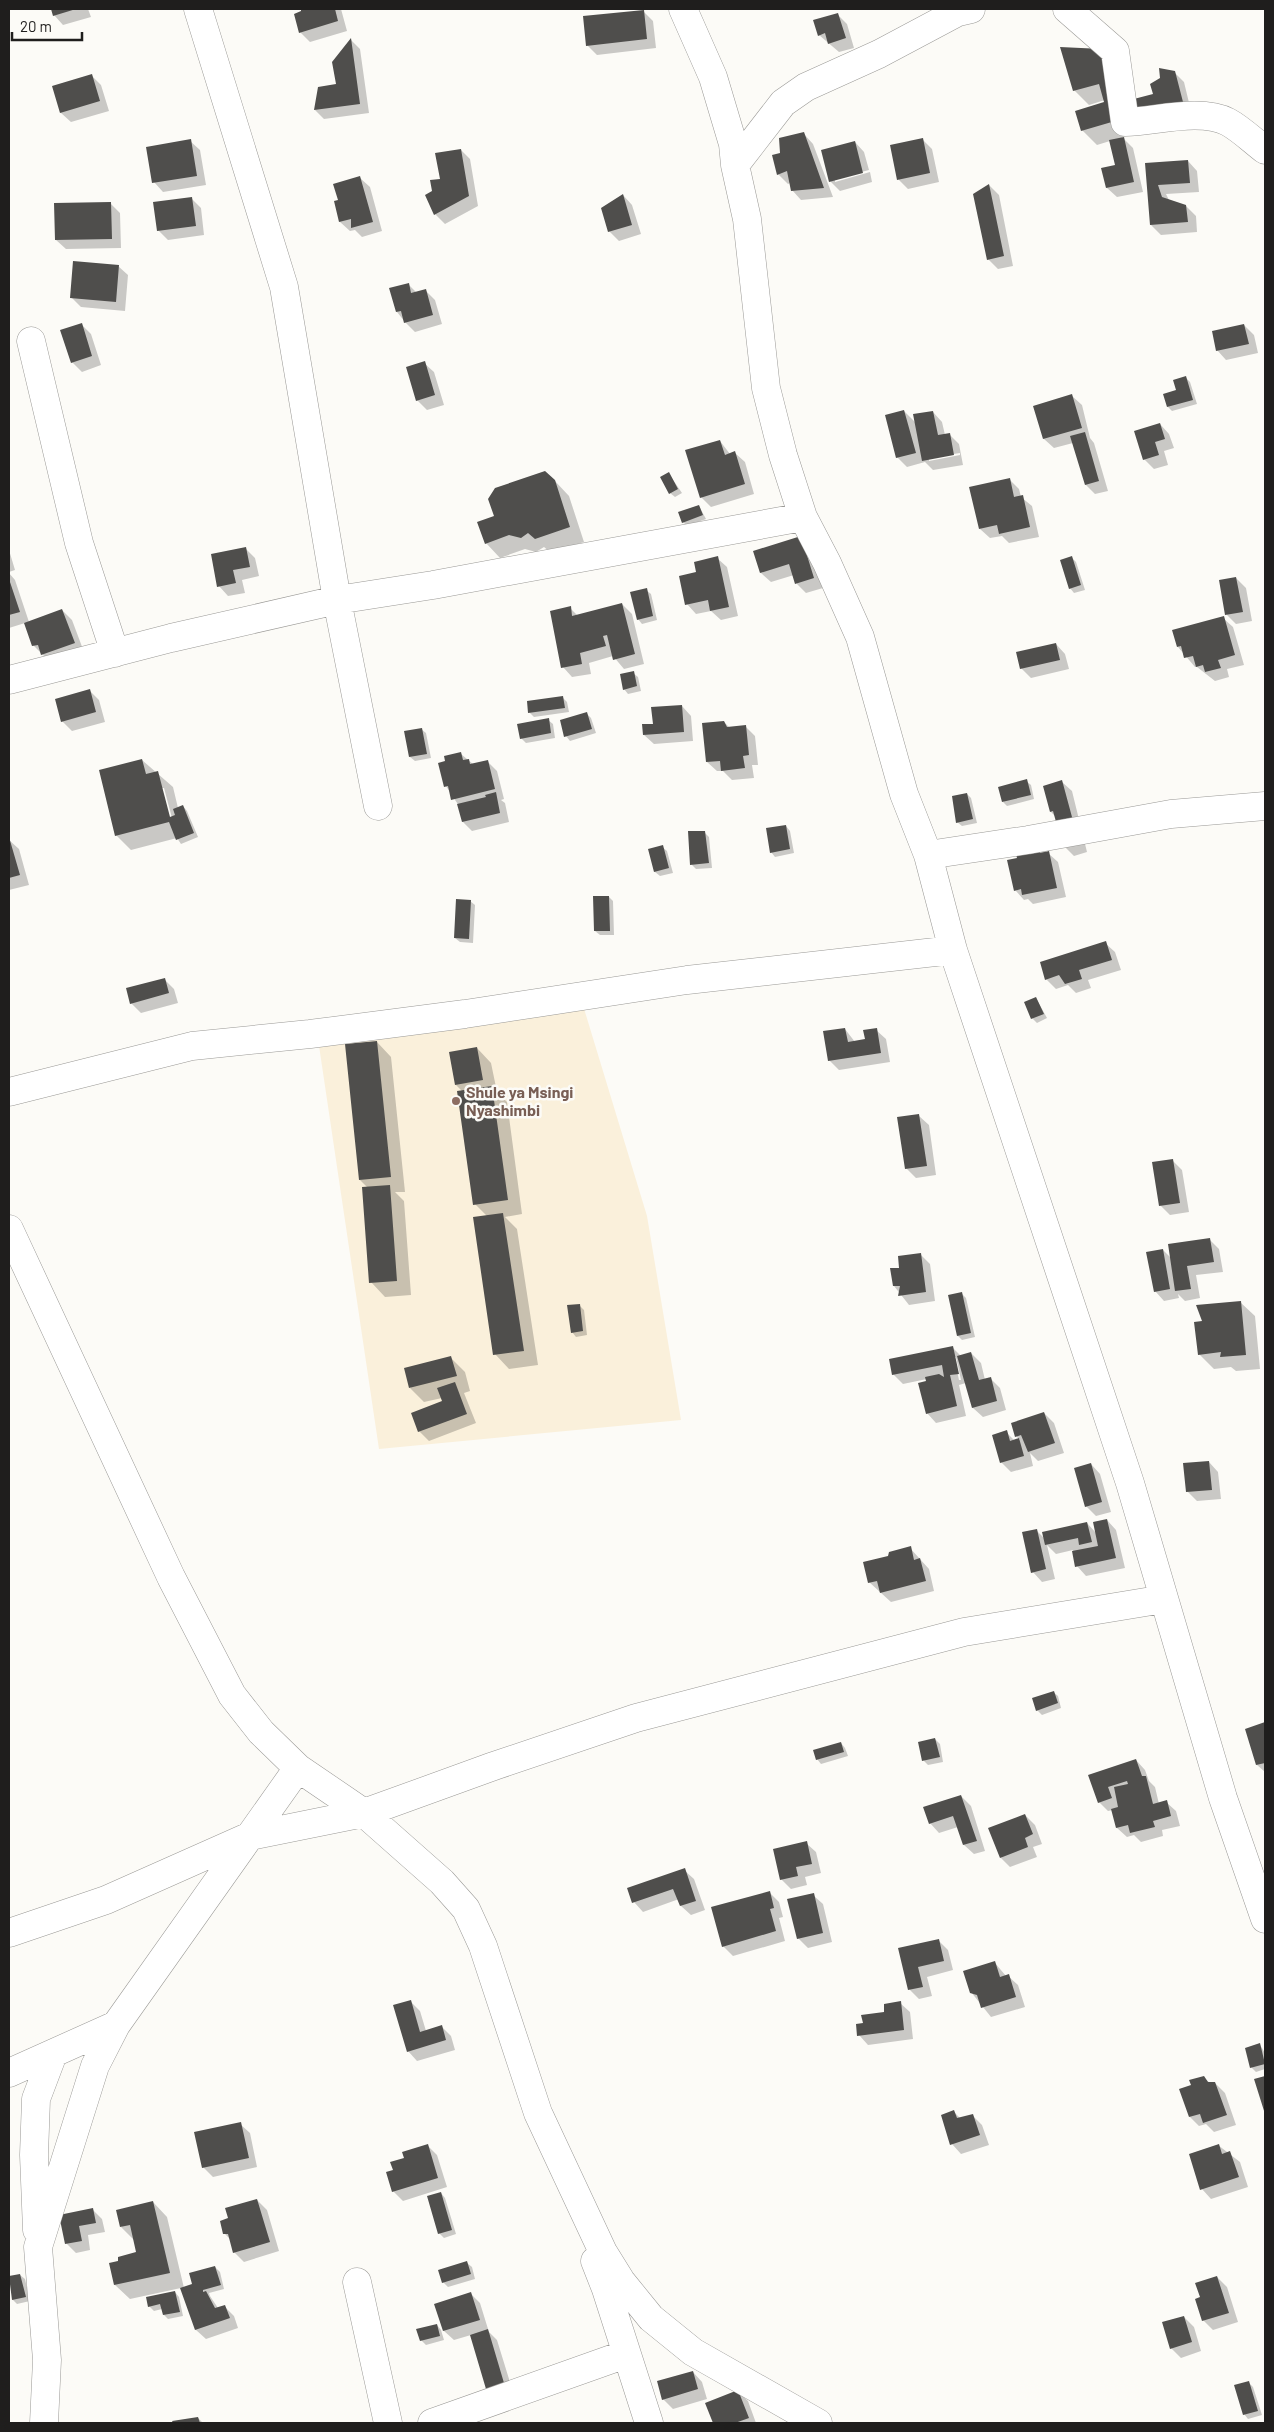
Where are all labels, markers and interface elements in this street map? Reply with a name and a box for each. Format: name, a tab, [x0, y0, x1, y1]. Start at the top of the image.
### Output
scale bar	[12, 10, 82, 42]
text: 20 m	[20, 17, 52, 35]
place label: Shule ya Msingi Nyashimbi	[466, 1082, 573, 1119]
marker: Shule ya Msingi Nyashimbi	[450, 1095, 462, 1107]

